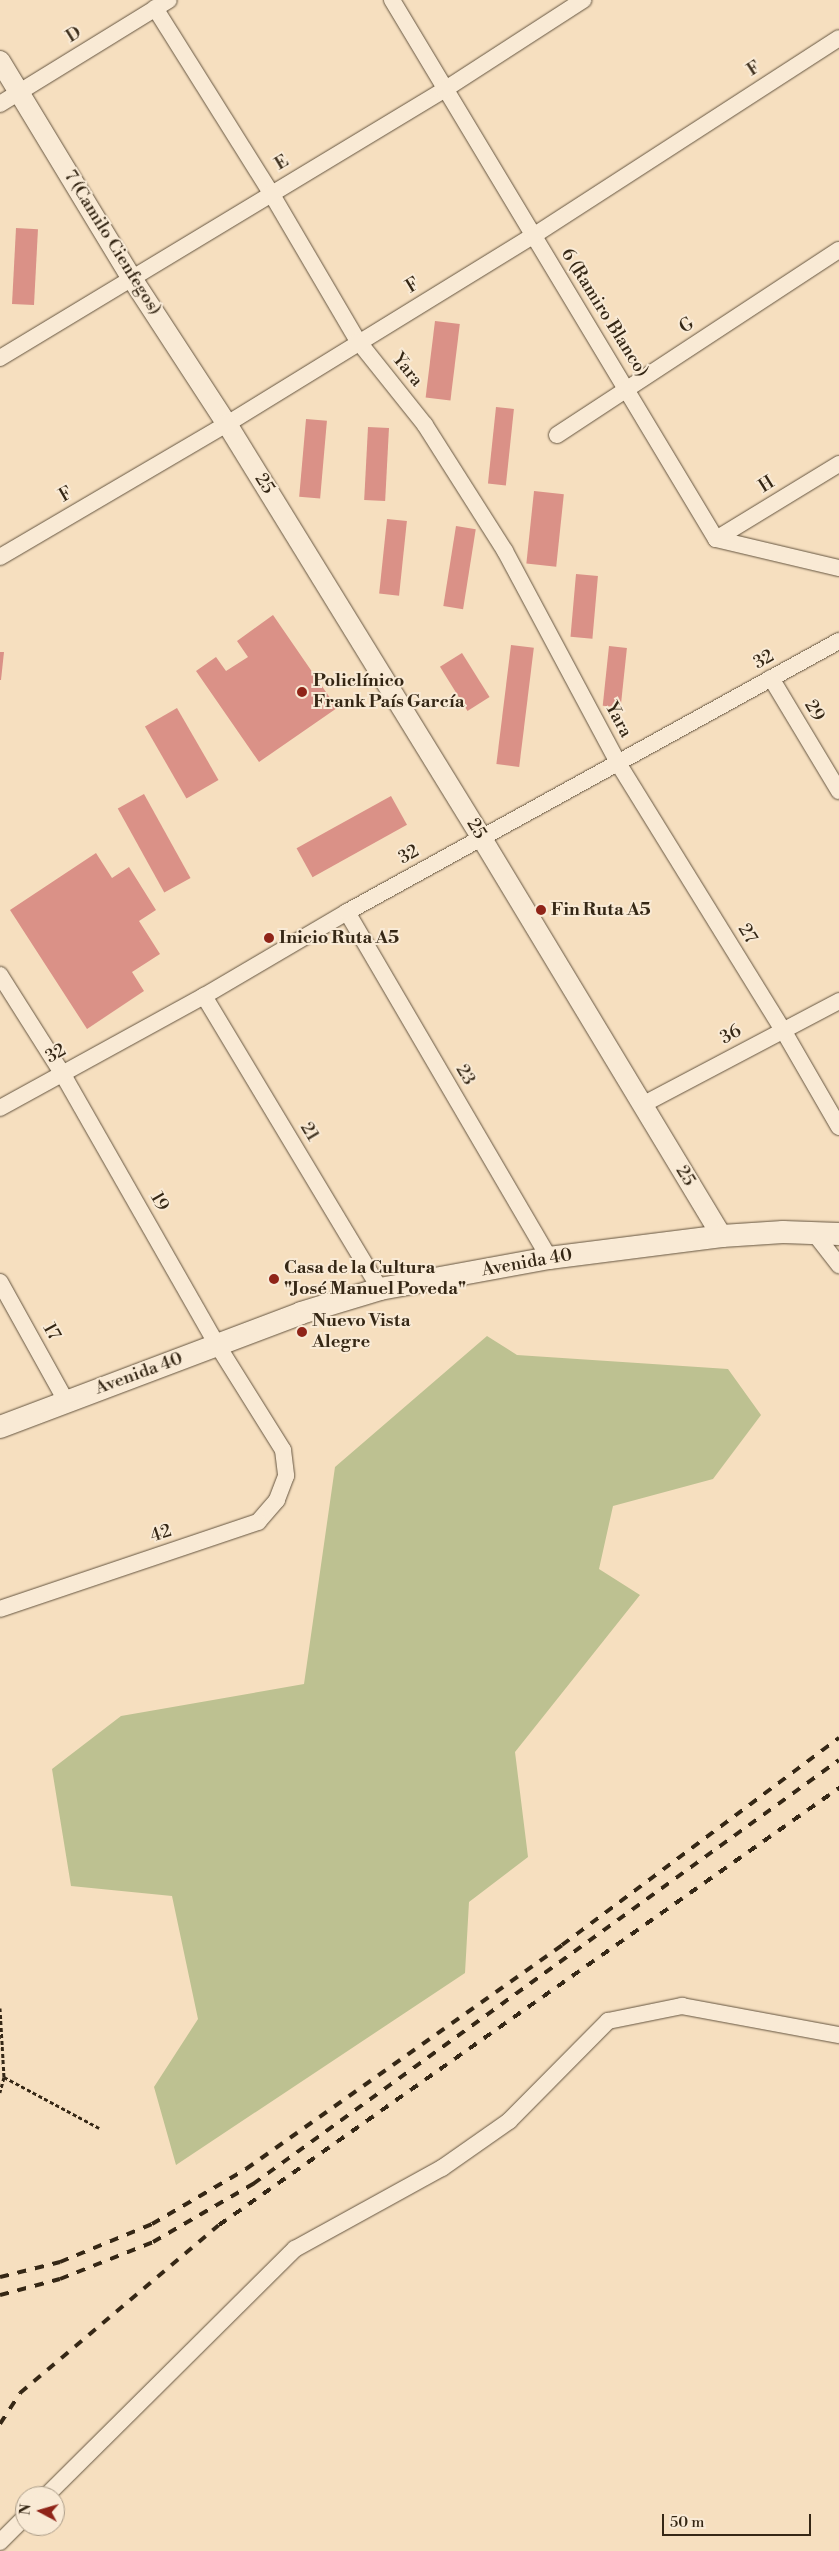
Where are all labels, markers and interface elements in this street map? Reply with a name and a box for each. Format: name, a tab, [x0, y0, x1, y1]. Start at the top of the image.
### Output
street label: D	[62, 22, 86, 48]
street label: F	[743, 57, 765, 81]
street label: E	[271, 151, 293, 175]
street label: 7 (Camilo Cienfegos)	[59, 166, 165, 320]
street label: 6 (Ramiro Blanco)	[556, 245, 652, 381]
street label: F	[402, 274, 424, 298]
street label: G	[676, 313, 698, 339]
street label: Yara	[387, 349, 427, 391]
street label: 25	[249, 470, 279, 498]
street label: H	[755, 472, 779, 498]
street label: F	[55, 483, 77, 507]
street label: 32	[750, 646, 778, 674]
place label: Policlínico Frank País García	[313, 671, 464, 714]
marker: Policlínico Frank País García	[295, 685, 309, 699]
street label: 29	[799, 696, 829, 726]
street label: Yara	[600, 699, 636, 741]
street label: 25	[462, 815, 490, 843]
street label: 32	[395, 841, 423, 869]
place label: Fin Ruta A5	[551, 899, 651, 921]
marker: Fin Ruta A5	[535, 904, 547, 916]
street label: 27	[733, 920, 761, 948]
place label: Inicio Ruta A5	[279, 927, 399, 949]
marker: Inicio Ruta A5	[263, 932, 275, 944]
street label: 36	[717, 1021, 745, 1049]
street label: 32	[42, 1040, 70, 1068]
street label: 23	[451, 1061, 479, 1089]
street label: 21	[295, 1119, 323, 1145]
street label: 25	[671, 1162, 699, 1190]
street label: 19	[145, 1189, 173, 1215]
street label: Avenida 40	[480, 1244, 574, 1282]
place label: Casa de la Cultura "José Manuel Poveda"	[284, 1258, 466, 1300]
marker: Casa de la Cultura "José Manuel Poveda"	[268, 1273, 280, 1285]
place label: Nuevo Vista Alegre	[312, 1311, 410, 1354]
street label: 17	[38, 1320, 64, 1344]
marker: Nuevo Vista Alegre	[296, 1326, 308, 1338]
street label: Avenida 40	[92, 1348, 186, 1400]
street label: 42	[148, 1520, 174, 1548]
north arrow	[15, 2486, 65, 2536]
text: N	[17, 2503, 36, 2516]
scale bar	[664, 2504, 813, 2536]
text: 50 m	[670, 2513, 704, 2532]

